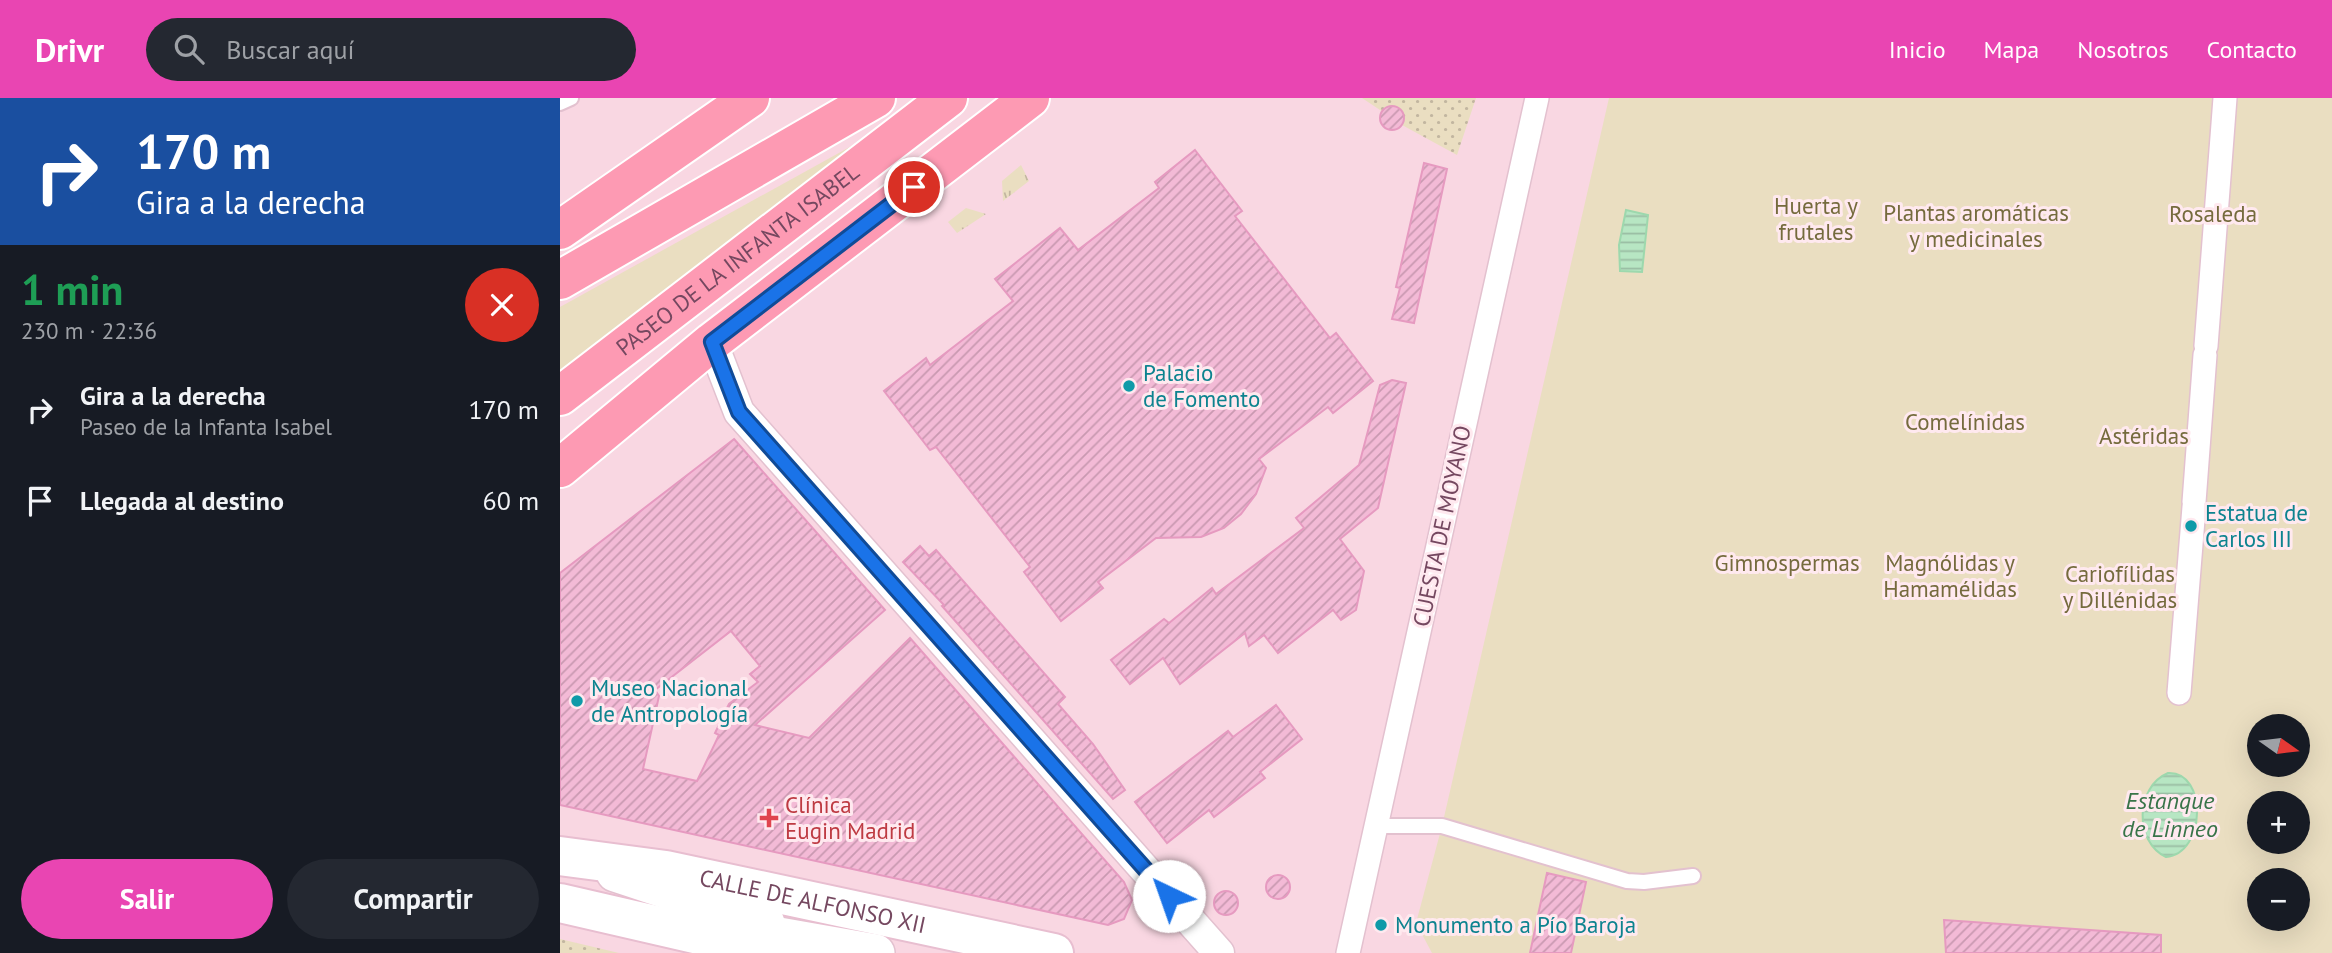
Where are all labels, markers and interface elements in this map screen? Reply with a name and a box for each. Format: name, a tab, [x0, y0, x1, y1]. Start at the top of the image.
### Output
search box	[146, 18, 636, 81]
text: Drivr	[35, 28, 104, 71]
icon: search	[170, 30, 208, 68]
text: Buscar aquí	[226, 33, 355, 66]
text: Inicio	[1889, 34, 1946, 65]
text: Mapa	[1984, 34, 2039, 65]
text: Nosotros	[2077, 34, 2169, 65]
text: Contacto	[2207, 34, 2297, 65]
text: 170 m	[136, 119, 271, 183]
icon: right	[21, 126, 112, 217]
street label: PASEO DE LA INFANTA ISABEL	[610, 157, 865, 362]
pin	[884, 157, 944, 217]
icon: arrive	[895, 168, 933, 206]
text: Gira a la derecha	[136, 181, 366, 223]
park label: Huerta y frutales	[1774, 191, 1858, 246]
park label: Plantas aromáticas y medicinales	[1883, 198, 2069, 253]
park label: Rosaleda	[2169, 199, 2257, 228]
text: 1 min	[21, 262, 123, 317]
button: close	[465, 268, 539, 342]
text: 230 m · 22:36	[21, 316, 157, 345]
place label: Palacio de Fomento	[1143, 358, 1260, 413]
marker: Palacio de Fomento	[1121, 378, 1137, 394]
text: Gira a la derecha	[80, 379, 266, 412]
icon: right	[21, 391, 59, 429]
text: 170 m	[468, 393, 539, 426]
park label: Comelínidas	[1905, 407, 2025, 436]
text: Paseo de la Infanta Isabel	[80, 412, 332, 441]
park label: Astéridas	[2099, 421, 2189, 450]
street label: CUESTA DE MOYANO	[1406, 423, 1477, 629]
icon: arrive	[21, 482, 59, 520]
text: Llegada al destino	[80, 484, 284, 517]
text: 60 m	[483, 484, 539, 517]
place label: Estatua de Carlos III	[2205, 498, 2308, 553]
marker: Estatua de Carlos III	[2183, 518, 2199, 534]
park label: Gimnospermas	[1714, 548, 1860, 577]
park label: Magnólidas y Hamamélidas	[1883, 548, 2017, 603]
park label: Cariofílidas y Dillénidas	[2063, 559, 2177, 614]
place label: Museo Nacional de Antropología	[591, 673, 748, 728]
marker: Museo Nacional de Antropología	[569, 693, 585, 709]
north arrow	[2247, 714, 2310, 777]
map controls	[2247, 714, 2310, 931]
water label: Estanque de Linneo	[2122, 785, 2218, 844]
place label: Clínica Eugin Madrid	[785, 790, 915, 845]
button: +	[2247, 791, 2310, 854]
marker: Clínica Eugin Madrid	[759, 808, 779, 828]
button: Salir	[21, 859, 273, 939]
button: Compartir	[287, 859, 539, 939]
position arrow	[1132, 859, 1206, 933]
street label: CALLE DE ALFONSO XII	[697, 863, 929, 939]
button: −	[2247, 868, 2310, 931]
place label: Monumento a Pío Baroja	[1395, 910, 1636, 939]
marker: Monumento a Pío Baroja	[1373, 917, 1389, 933]

